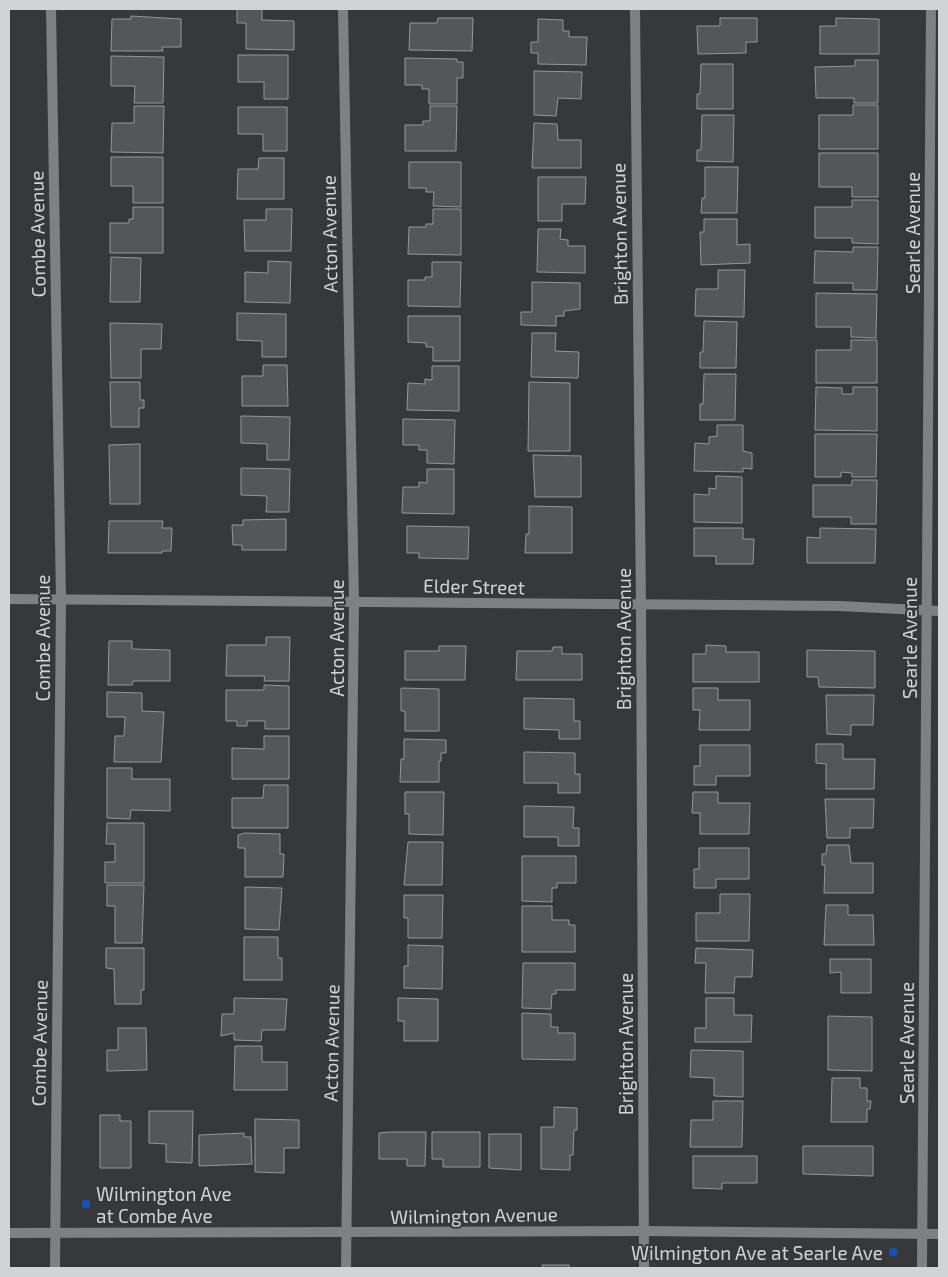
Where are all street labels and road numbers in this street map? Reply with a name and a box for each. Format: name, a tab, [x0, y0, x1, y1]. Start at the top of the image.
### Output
street label: Brighton Avenue	[606, 163, 632, 305]
street label: Combe Avenue	[24, 170, 50, 298]
street label: Searle Avenue	[901, 172, 924, 294]
street label: Acton Avenue	[316, 175, 342, 293]
street label: Brighton Avenue	[612, 568, 635, 710]
street label: Elder Street	[423, 574, 525, 598]
street label: Combe Avenue	[31, 575, 54, 701]
street label: Searle Avenue	[898, 577, 921, 699]
street label: Acton Avenue	[325, 579, 348, 697]
street label: Brighton Avenue	[614, 973, 637, 1115]
street label: Combe Avenue	[26, 979, 52, 1107]
street label: Searle Avenue	[895, 982, 918, 1104]
street label: Acton Avenue	[318, 984, 344, 1102]
street label: Wilmington Avenue	[390, 1202, 558, 1228]

